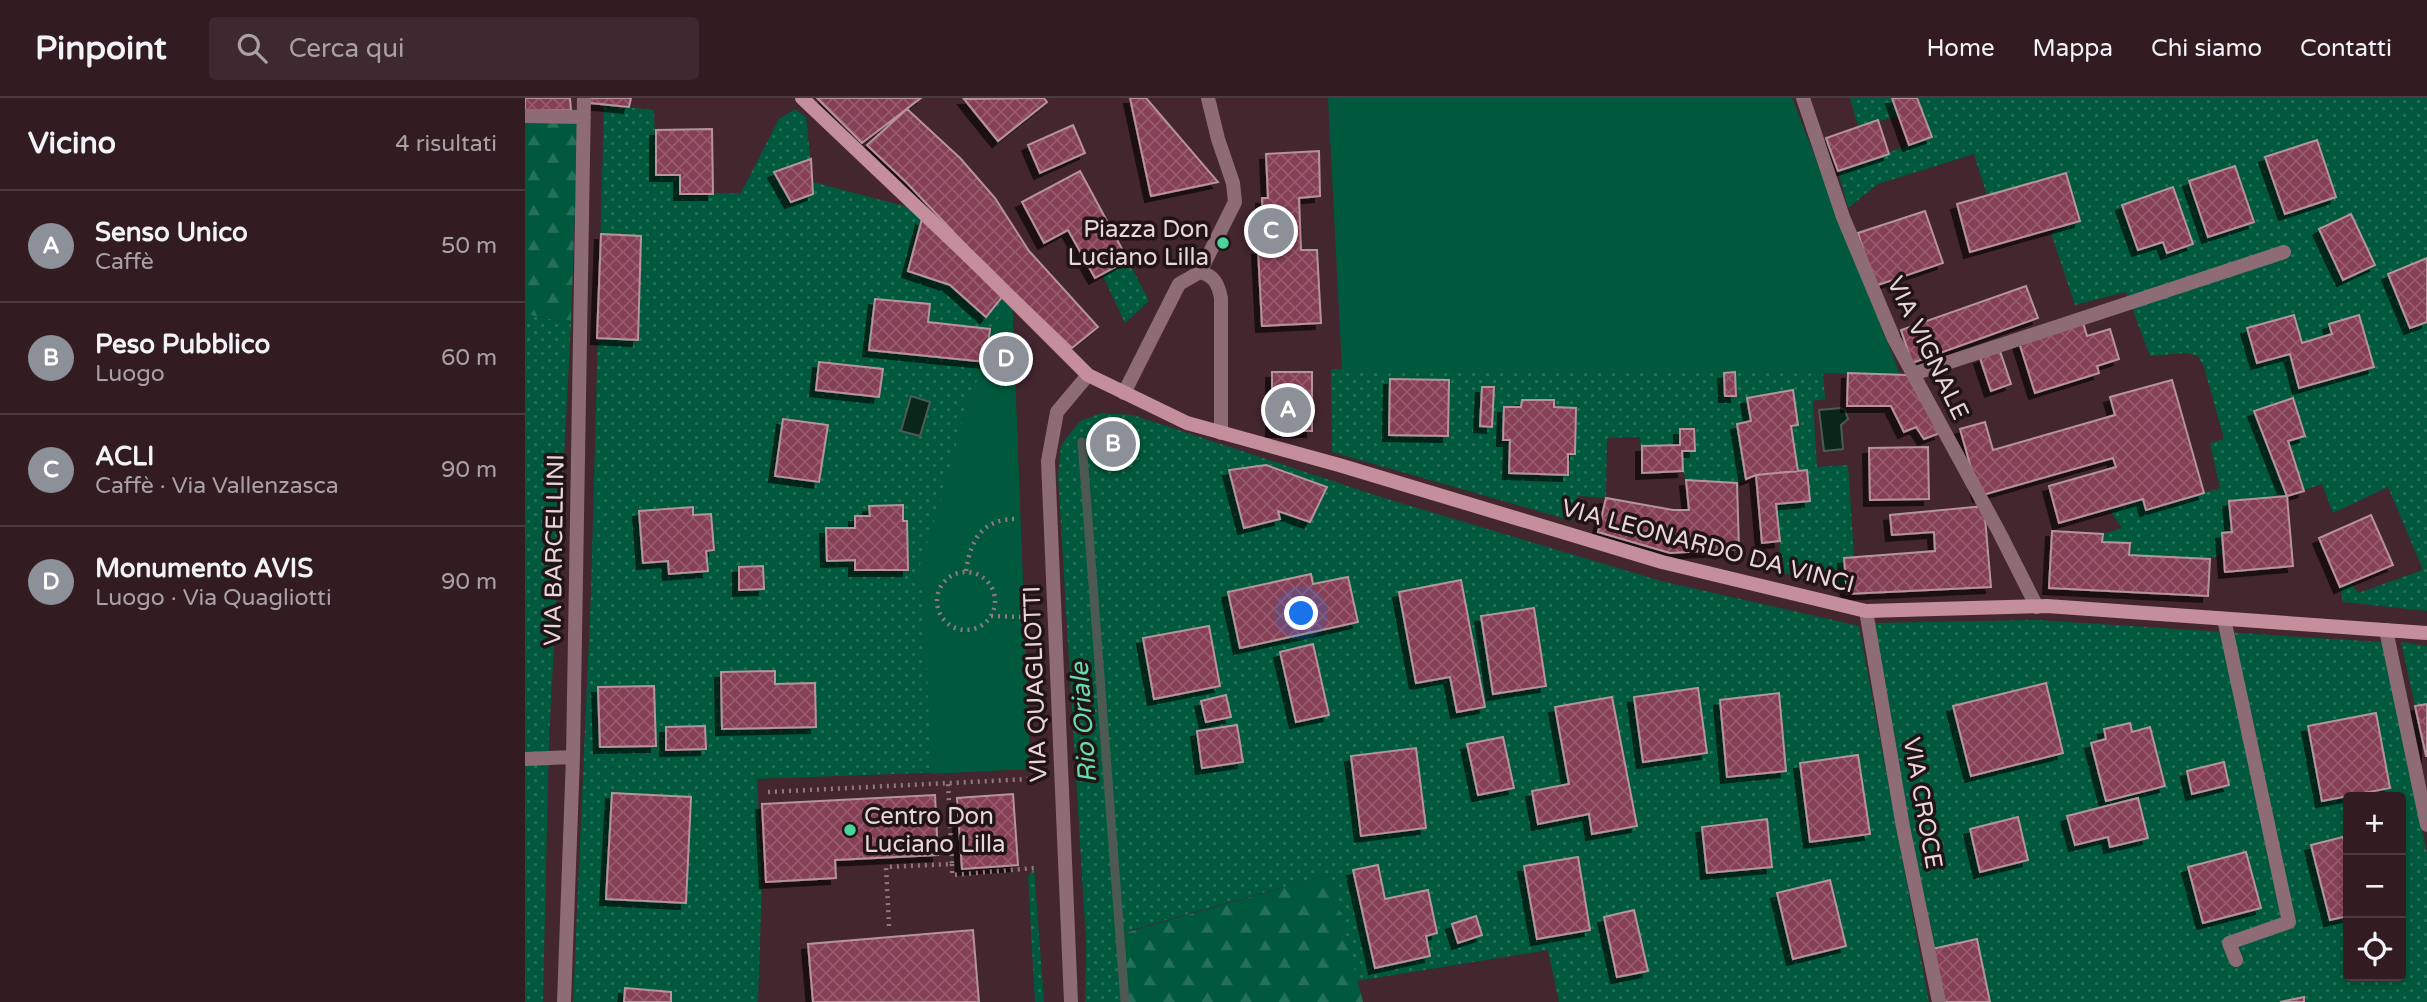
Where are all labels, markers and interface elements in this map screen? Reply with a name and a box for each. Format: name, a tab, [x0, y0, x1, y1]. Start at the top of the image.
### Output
search box	[209, 17, 699, 80]
text: Pinpoint	[35, 29, 167, 68]
icon: search	[233, 29, 271, 67]
text: Cerca qui	[289, 33, 405, 64]
text: Home	[1927, 34, 1995, 63]
text: Mappa	[2033, 34, 2113, 63]
text: Chi siamo	[2151, 34, 2262, 63]
text: Contatti	[2300, 34, 2392, 63]
text: Vicino	[28, 125, 116, 162]
text: 4 risultati	[395, 130, 497, 158]
pin: C	[1248, 205, 1294, 257]
place label: Piazza Don Luciano Lilla	[1068, 215, 1209, 272]
text: Senso Unico	[95, 217, 248, 248]
text: A	[42, 232, 60, 260]
text: 50 m	[441, 232, 497, 260]
marker: Piazza Don Luciano Lilla	[1215, 235, 1231, 251]
text: Caffè	[95, 248, 154, 276]
street label: VIA VIGNALE	[1880, 272, 1975, 425]
text: Peso Pubblico	[95, 329, 270, 360]
pin: D	[983, 333, 1029, 385]
text: B	[43, 344, 59, 372]
text: 60 m	[441, 344, 497, 372]
text: Luogo	[95, 360, 165, 388]
pin: A	[1265, 384, 1311, 436]
pin: B	[1090, 418, 1136, 470]
text: ACLI	[95, 441, 155, 472]
street label: VIA BARCELLINI	[538, 454, 571, 646]
text: C	[43, 456, 59, 484]
text: 90 m	[441, 456, 497, 484]
text: Caffè · Via Vallenzasca	[95, 472, 339, 500]
street label: VIA LEONARDO DA VINCI	[1558, 493, 1858, 600]
text: Monumento AVIS	[95, 553, 313, 584]
text: D	[42, 568, 60, 596]
text: 90 m	[441, 568, 497, 596]
text: Luogo · Via Quagliotti	[95, 584, 332, 612]
street label: VIA QUAGLIOTTI	[1018, 585, 1053, 782]
your location	[1284, 596, 1318, 630]
water label: Rio Oriale	[1064, 660, 1103, 784]
street label: VIA CROCE	[1897, 735, 1948, 871]
map controls	[2343, 792, 2406, 981]
button: +	[2343, 792, 2406, 855]
place label: Centro Don Luciano Lilla	[864, 802, 1005, 859]
marker: Centro Don Luciano Lilla	[842, 822, 858, 838]
button: −	[2343, 855, 2406, 918]
button: locate	[2343, 918, 2406, 981]

